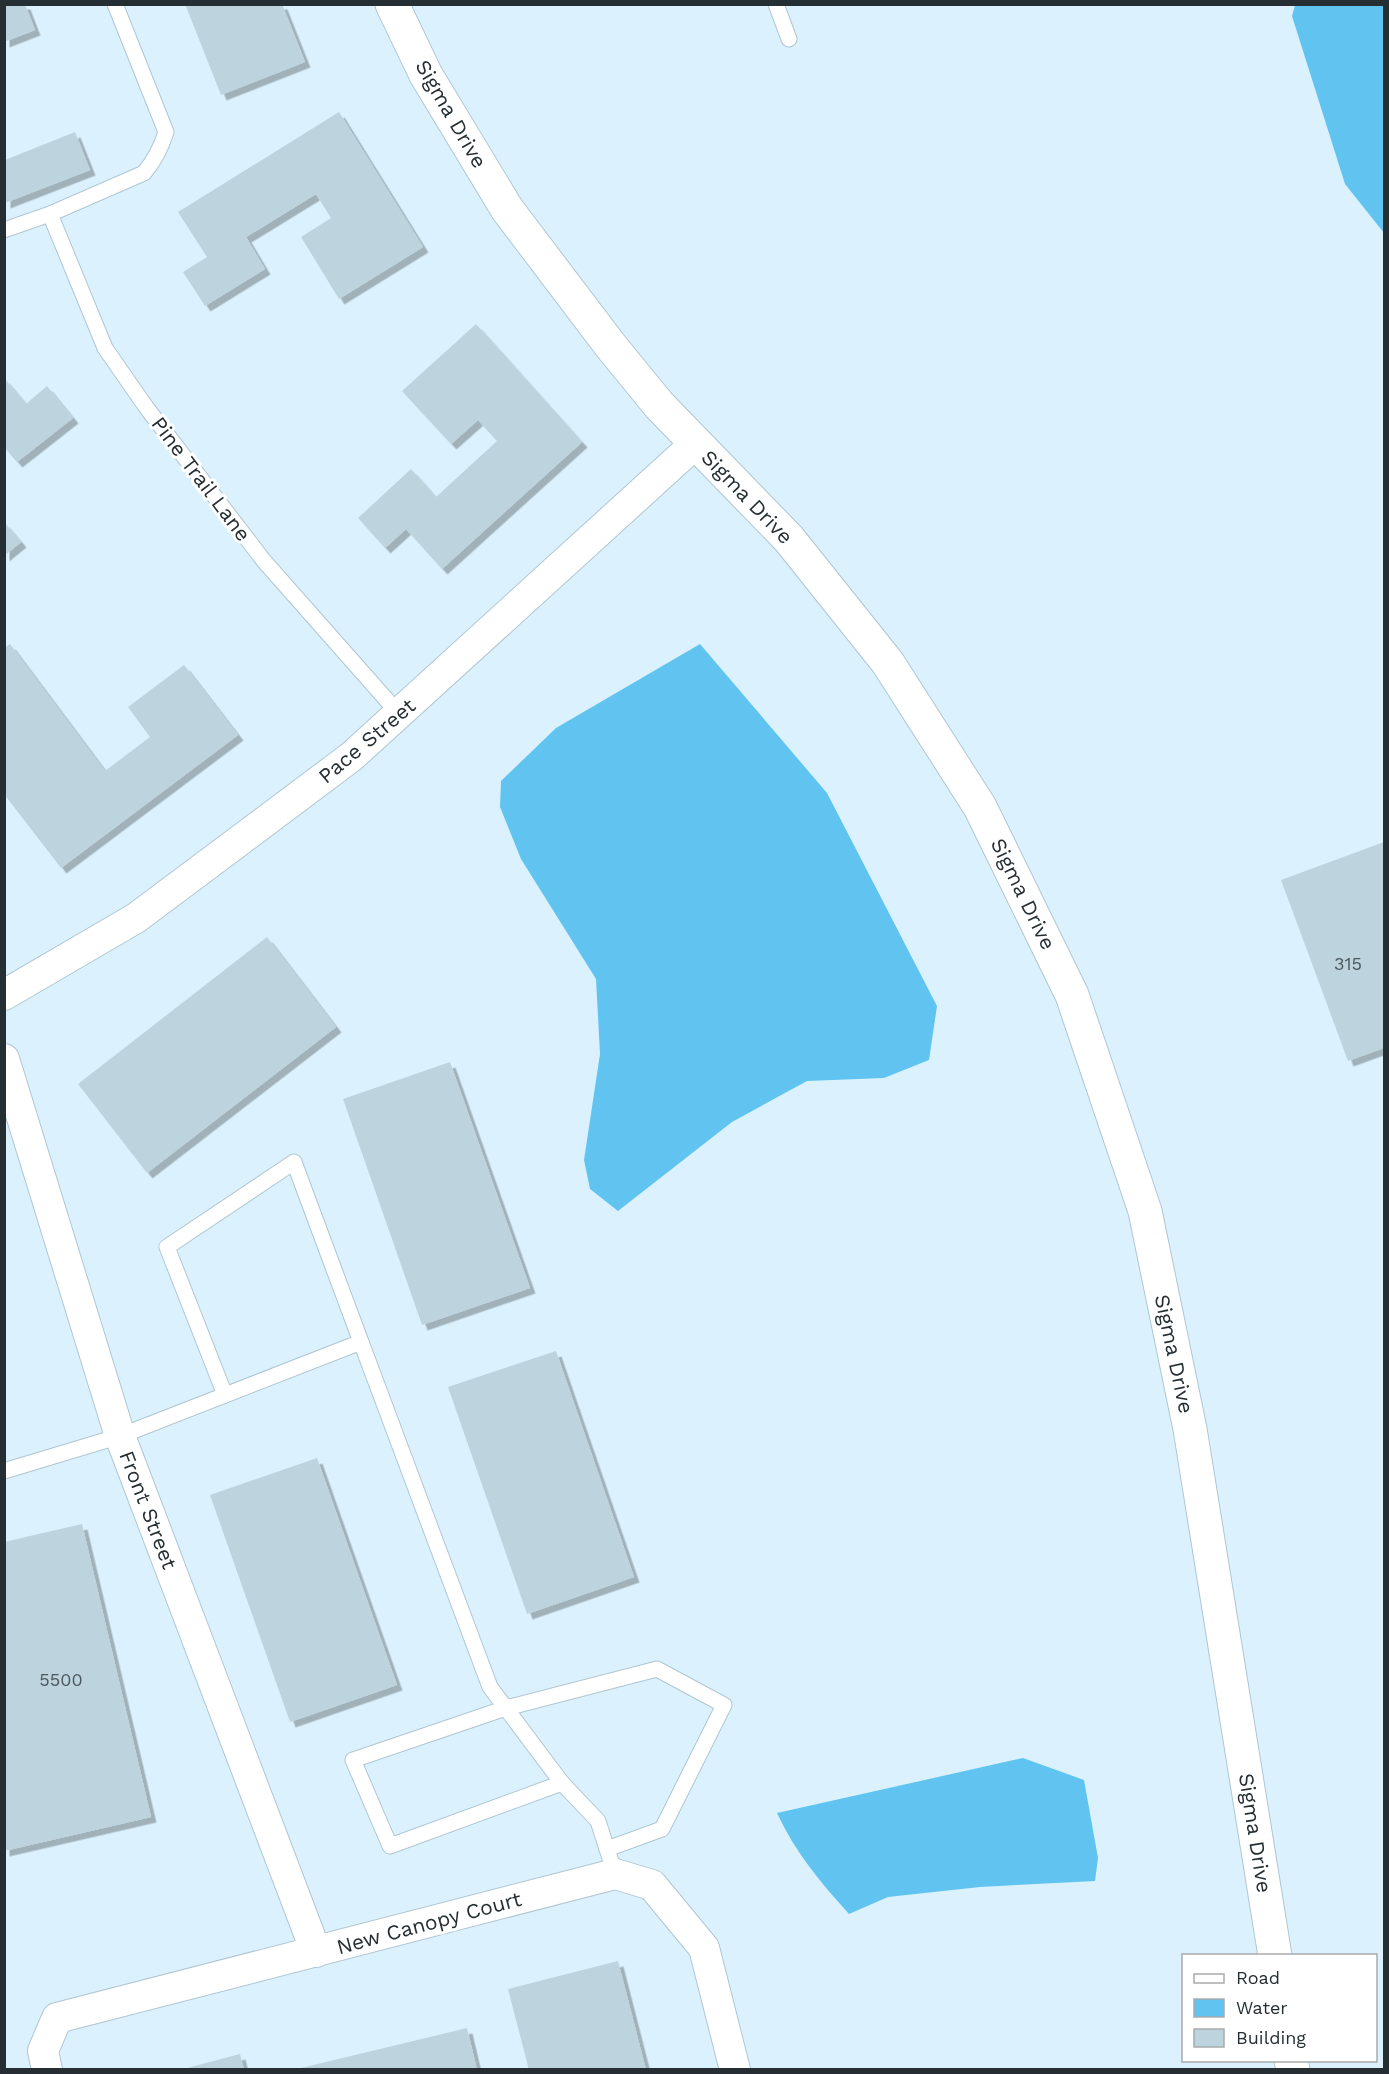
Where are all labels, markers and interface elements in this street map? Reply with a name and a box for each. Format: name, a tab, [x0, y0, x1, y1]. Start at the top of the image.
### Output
street label: Sigma Drive	[410, 55, 492, 172]
street label: Pine Trail Lane	[146, 411, 256, 546]
street label: Sigma Drive	[696, 444, 798, 549]
street label: Pace Street	[313, 693, 420, 788]
street label: Sigma Drive	[986, 834, 1061, 954]
house number: 315	[1334, 953, 1362, 974]
street label: Sigma Drive	[1150, 1292, 1199, 1416]
street label: Front Street	[114, 1447, 183, 1573]
house number: 5500	[39, 1669, 83, 1690]
street label: Sigma Drive	[1234, 1771, 1277, 1895]
street label: New Canopy Court	[334, 1886, 524, 1959]
legend	[1182, 1954, 1377, 2062]
text: Road	[1236, 1967, 1280, 1988]
text: Water	[1236, 1997, 1288, 2018]
text: Building	[1236, 2027, 1306, 2048]

